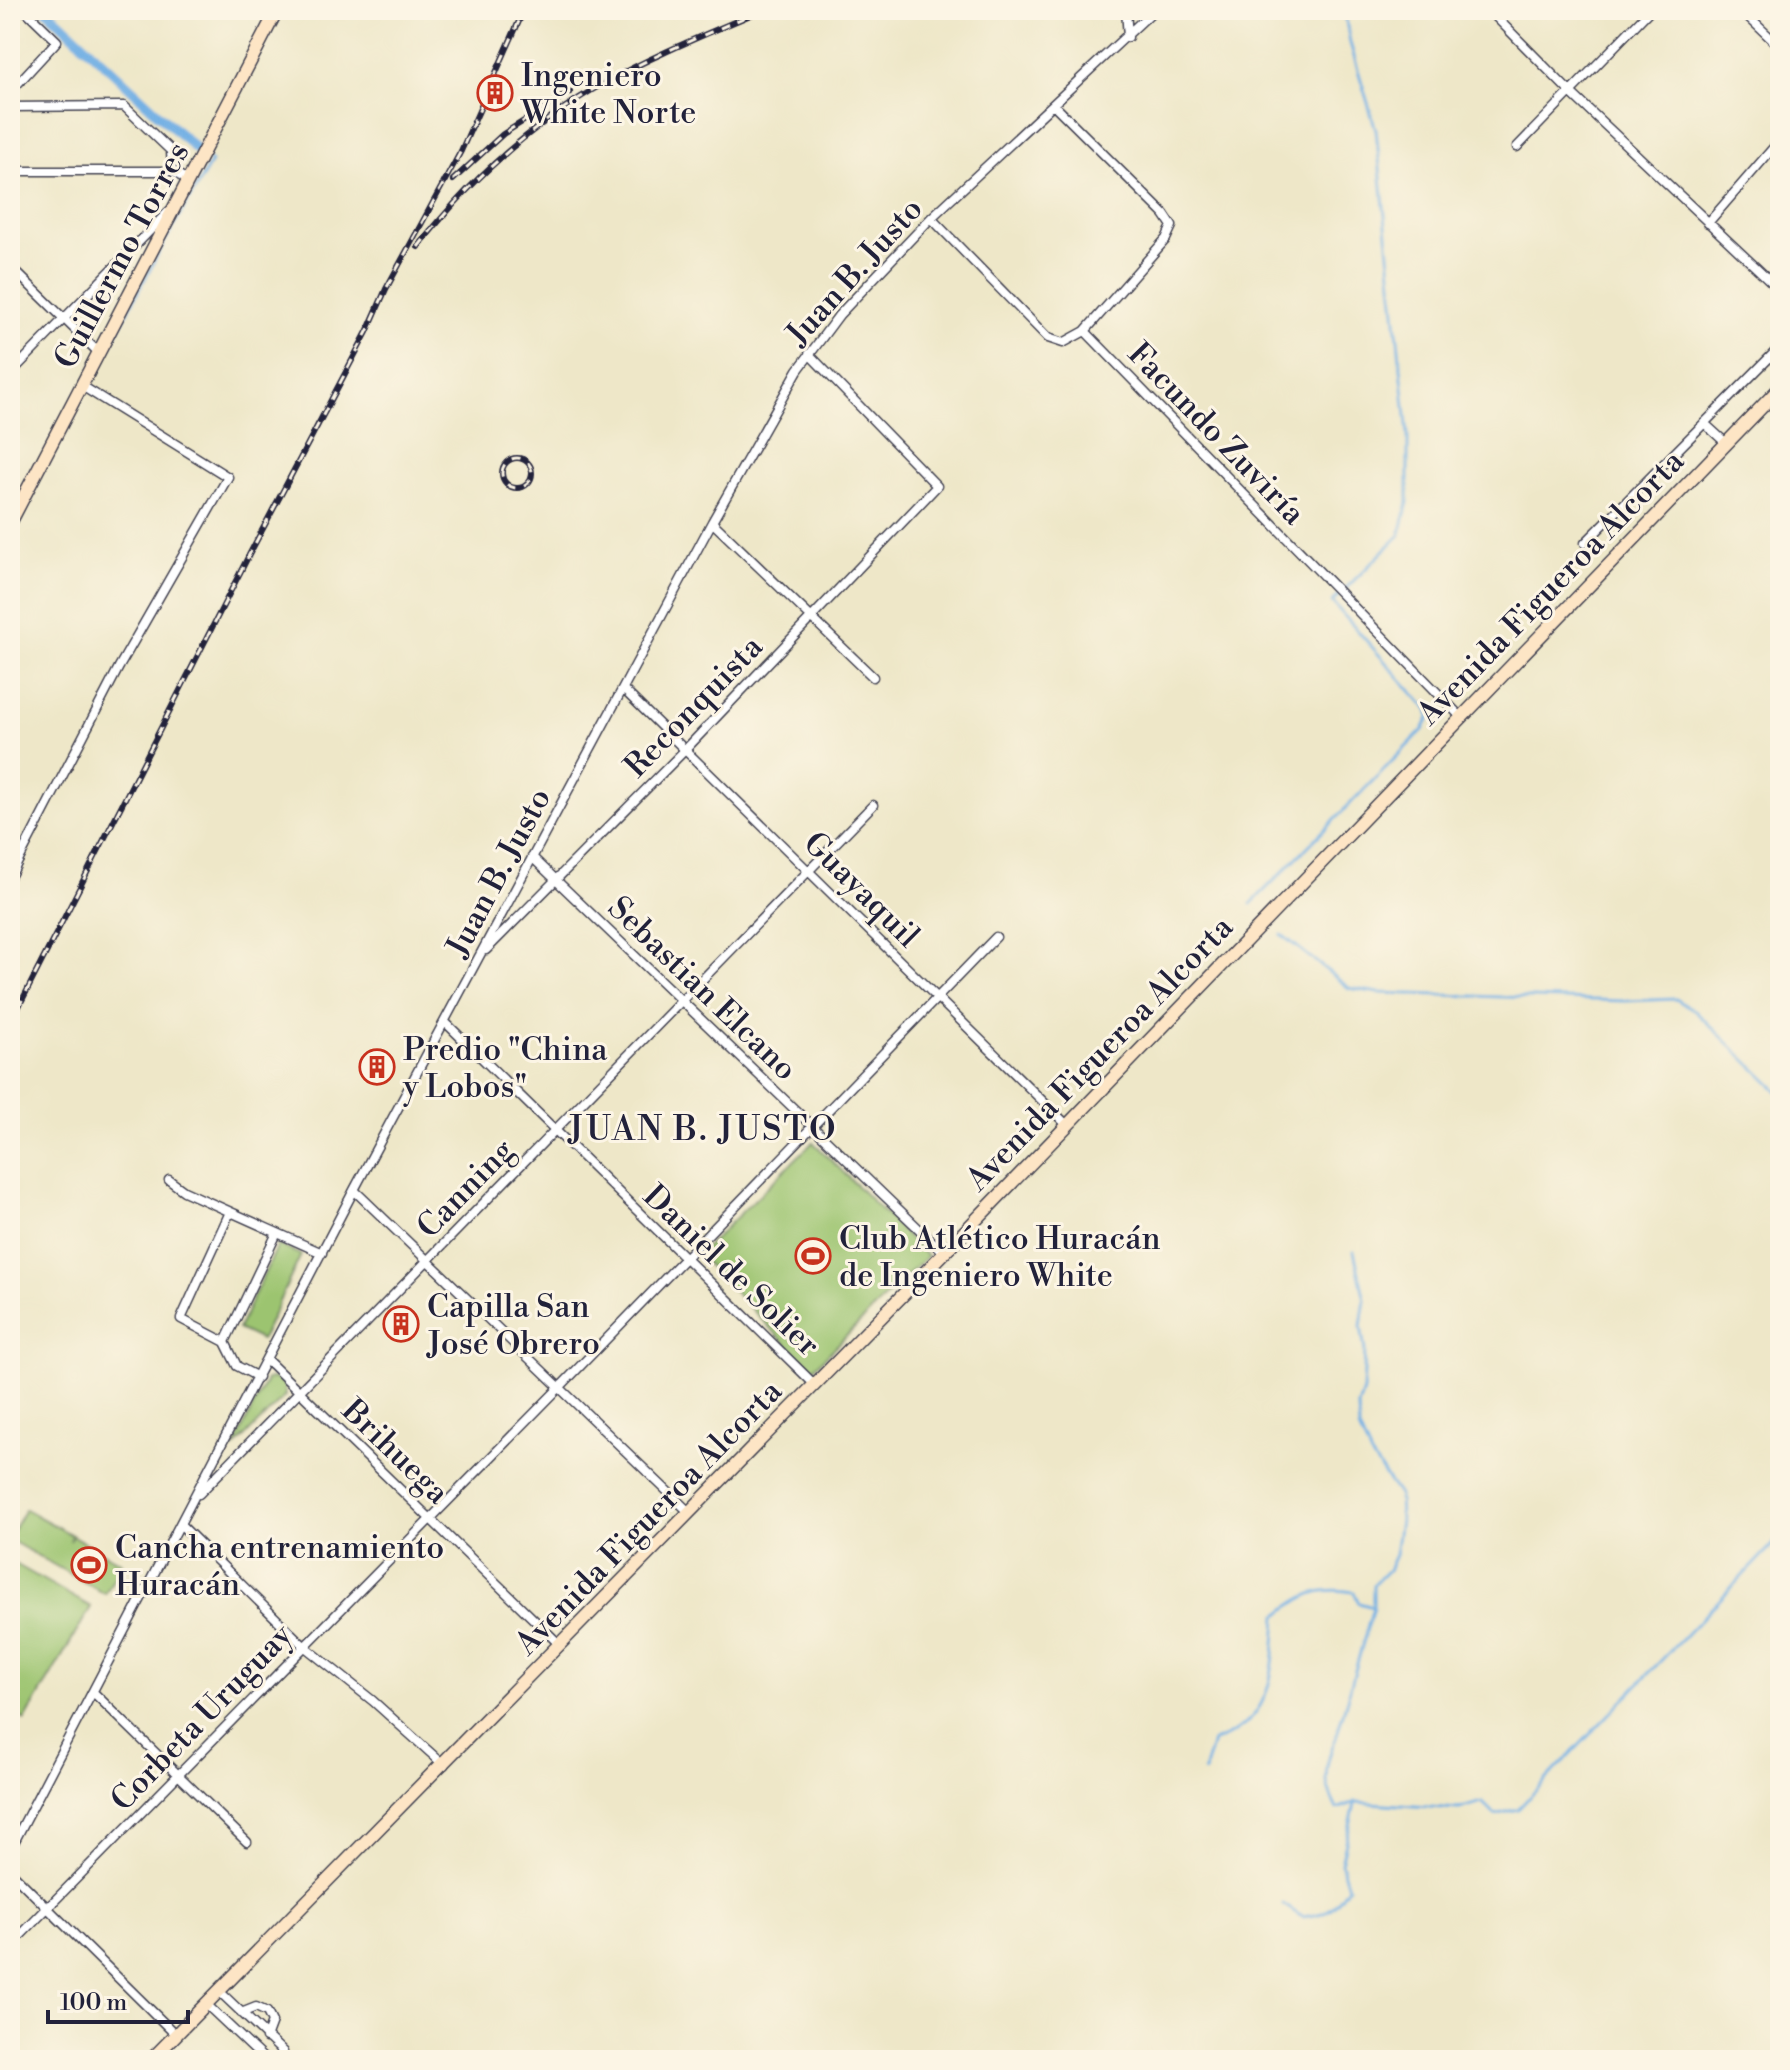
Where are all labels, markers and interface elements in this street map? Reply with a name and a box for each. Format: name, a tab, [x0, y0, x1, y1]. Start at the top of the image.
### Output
place label: Ingeniero White Norte	[520, 56, 696, 133]
building icon: Ingeniero White Norte	[476, 74, 514, 112]
street label: Guillermo Torres	[45, 136, 198, 375]
street label: Juan B. Justo	[777, 189, 932, 355]
street label: Facundo Zuviría	[1119, 334, 1314, 534]
street label: Avenida Figueroa Alcorta	[1408, 441, 1693, 734]
street label: Reconquista	[616, 627, 772, 786]
street label: Juan B. Justo	[437, 781, 560, 964]
street label: Guayaquil	[795, 823, 928, 956]
street label: Sebastian Elcano	[599, 888, 805, 1089]
street label: Avenida Figueroa Alcorta	[957, 907, 1242, 1200]
place label: Predio "China y Lobos"	[402, 1030, 608, 1107]
building icon: Predio "China y Lobos"	[358, 1048, 396, 1086]
district label: JUAN B. JUSTO	[567, 1109, 838, 1151]
street label: Canning	[409, 1130, 523, 1247]
street label: Daniel de Solier	[635, 1176, 828, 1365]
place label: Club Atlético Huracán de Ingeniero White	[839, 1219, 1161, 1296]
sports icon: Club Atlético Huracán de Ingeniero White	[794, 1237, 832, 1275]
place label: Capilla San José Obrero	[426, 1287, 600, 1364]
building icon: Capilla San José Obrero	[382, 1305, 420, 1343]
street label: Avenida Figueroa Alcorta	[506, 1371, 791, 1664]
street label: Brihuega	[333, 1390, 458, 1513]
place label: Cancha entrenamiento Huracán	[115, 1528, 444, 1605]
sports icon: Cancha entrenamiento Huracán	[70, 1546, 108, 1584]
street label: Corbeta Uruguay	[102, 1615, 301, 1820]
scale bar	[48, 1974, 188, 2024]
text: 100 m	[60, 1988, 127, 2018]

